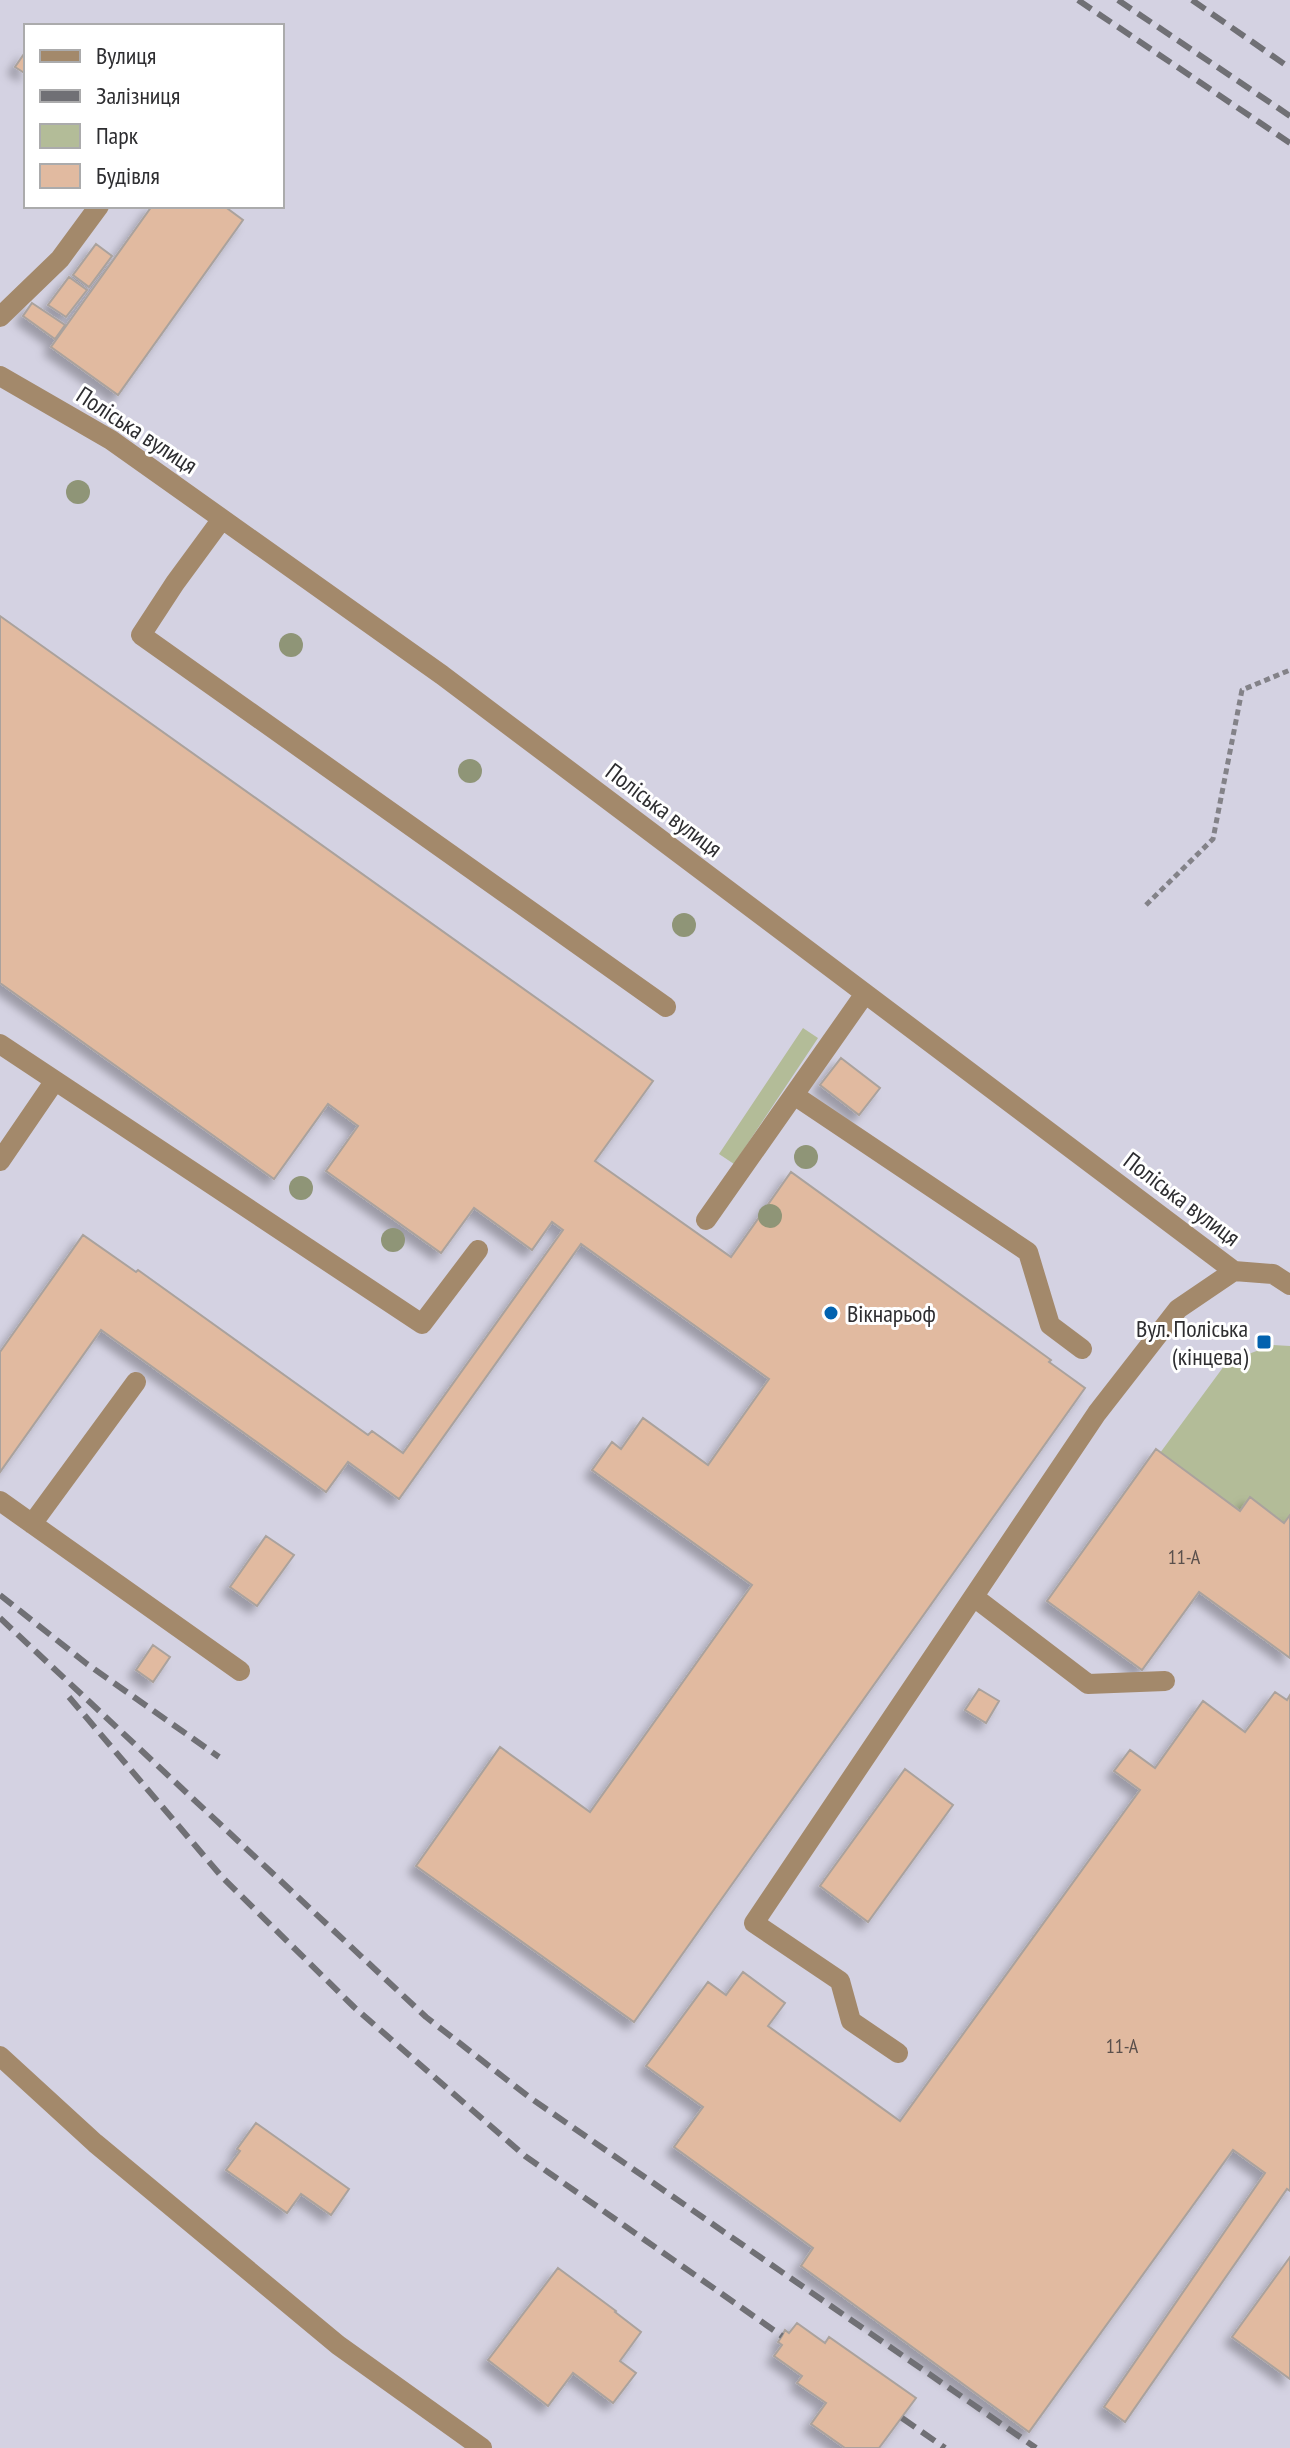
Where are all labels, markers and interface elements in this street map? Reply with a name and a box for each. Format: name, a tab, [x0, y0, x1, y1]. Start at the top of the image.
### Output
legend	[24, 24, 284, 208]
text: Вулиця	[96, 40, 156, 71]
text: Залізниця	[96, 80, 180, 111]
text: Парк	[96, 120, 139, 151]
text: Будівля	[96, 160, 160, 191]
street label: Поліська вулиця	[71, 379, 203, 481]
street label: Поліська вулиця	[600, 756, 728, 864]
street label: Поліська вулиця	[1118, 1145, 1246, 1253]
place label: Вікнарьоф	[847, 1298, 936, 1329]
marker: Вікнарьоф	[822, 1304, 840, 1322]
place label: Вул. Поліська (кінцева)	[1136, 1313, 1248, 1372]
marker: Вул. Поліська (кінцева)	[1255, 1333, 1273, 1351]
house number: 11-А	[1168, 1544, 1201, 1570]
house number: 11-А	[1106, 2033, 1139, 2059]

